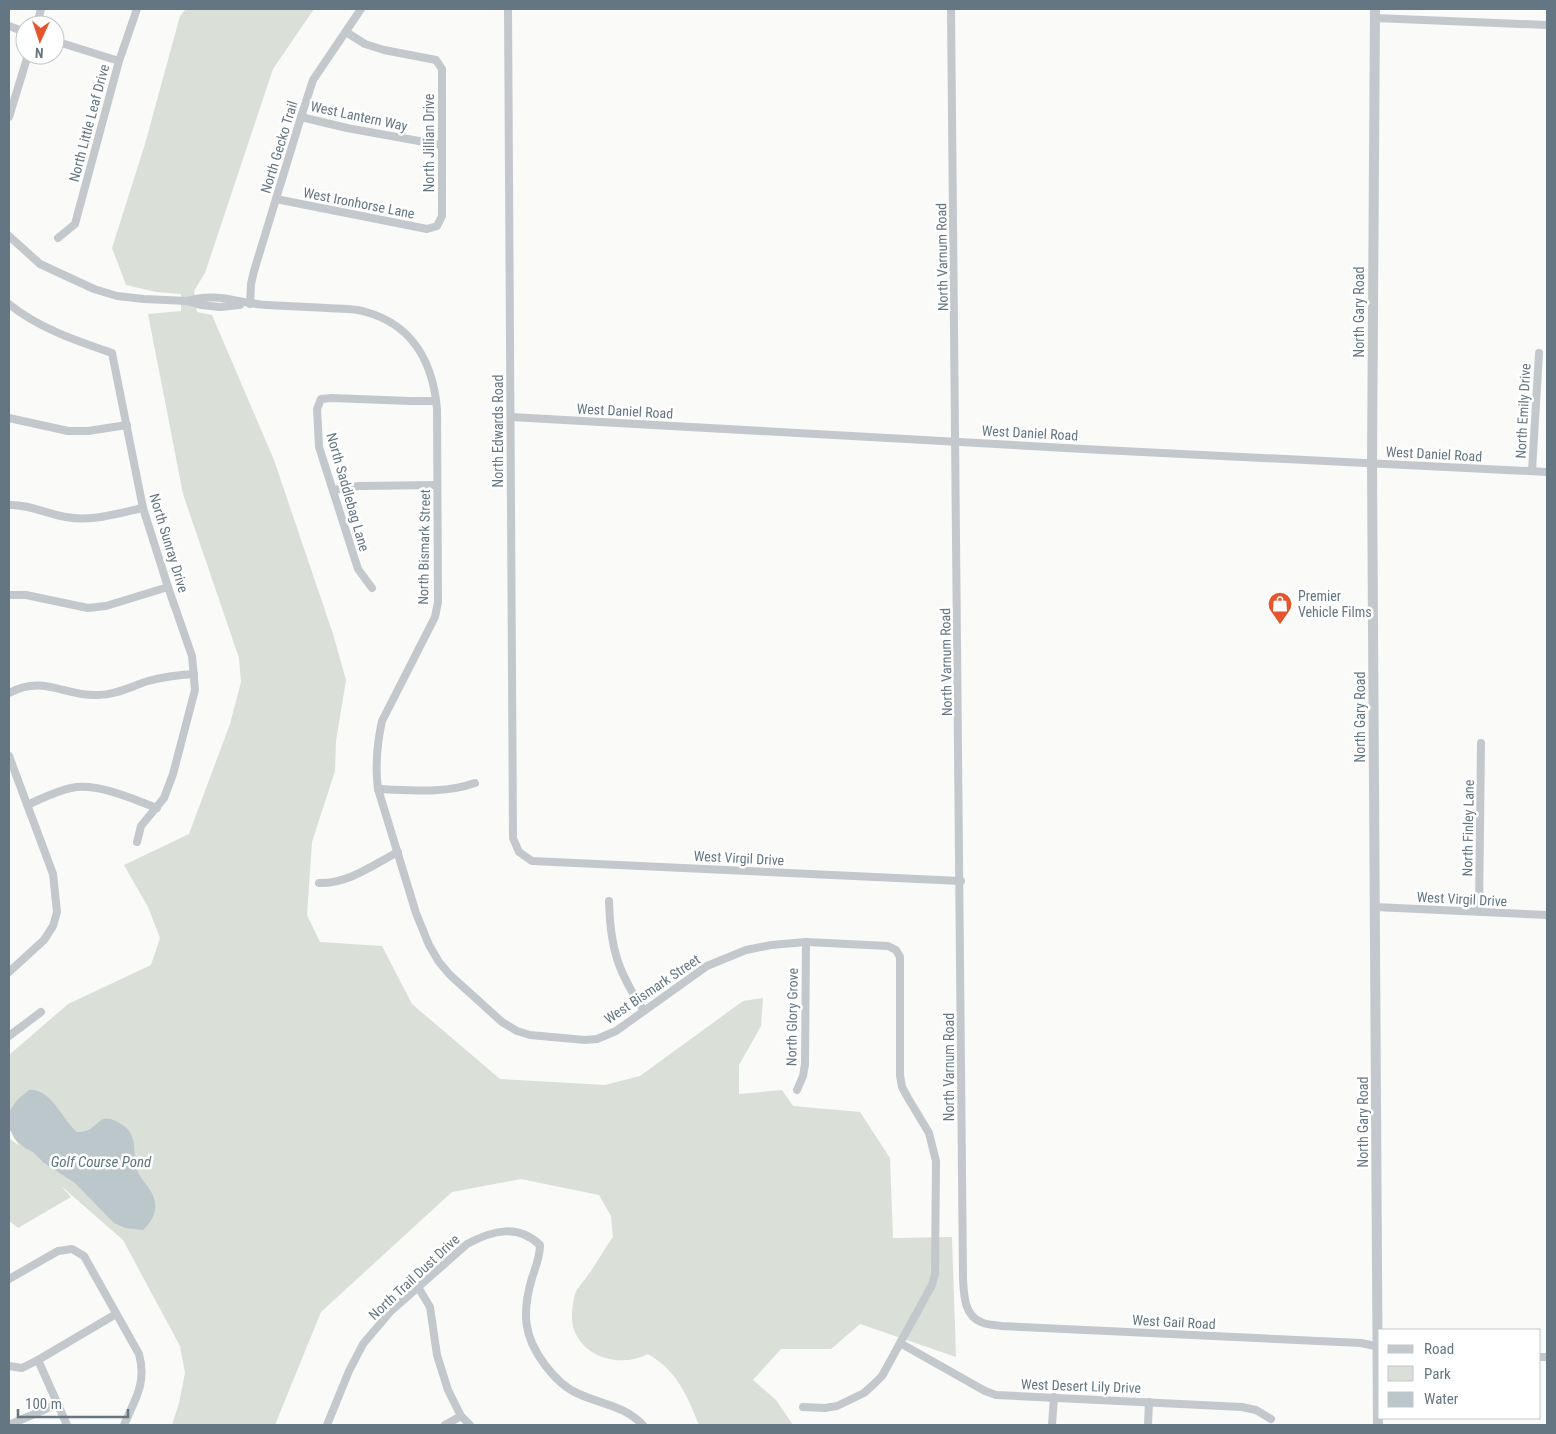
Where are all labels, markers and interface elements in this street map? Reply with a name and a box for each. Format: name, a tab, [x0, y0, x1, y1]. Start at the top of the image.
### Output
north arrow	[15, 15, 65, 65]
text: N	[35, 45, 44, 61]
street label: North Little Leaf Drive	[66, 62, 113, 184]
street label: North Jillian Drive	[421, 93, 437, 192]
street label: West Lantern Way	[309, 98, 409, 134]
street label: North Gecko Trail	[257, 99, 301, 195]
street label: West Ironhorse Lane	[302, 184, 416, 222]
street label: North Varnum Road	[933, 203, 951, 311]
street label: North Gary Road	[1351, 267, 1367, 357]
street label: North Emily Drive	[1513, 363, 1534, 459]
street label: North Edwards Road	[490, 375, 506, 487]
street label: West Daniel Road	[576, 400, 674, 422]
street label: West Daniel Road	[981, 422, 1079, 444]
street label: North Saddlebag Lane	[323, 431, 373, 553]
street label: West Daniel Road	[1385, 443, 1483, 465]
street label: North Bismark Street	[415, 489, 433, 605]
street label: North Sunray Drive	[146, 492, 192, 595]
place label: Premier Vehicle Films	[1298, 588, 1372, 620]
shop icon: Premier Vehicle Films	[1267, 591, 1293, 625]
street label: North Varnum Road	[937, 608, 955, 716]
street label: North Gary Road	[1352, 672, 1368, 762]
street label: North Finley Lane	[1459, 779, 1477, 876]
street label: West Virgil Drive	[693, 848, 785, 868]
street label: West Virgil Drive	[1416, 889, 1508, 909]
street label: West Bismark Street	[601, 951, 703, 1027]
street label: North Glory Grove	[783, 967, 801, 1066]
street label: North Varnum Road	[941, 1013, 957, 1121]
street label: North Gary Road	[1355, 1077, 1371, 1167]
water label: Golf Course Pond	[51, 1153, 152, 1171]
street label: North Trail Dust Drive	[366, 1231, 463, 1323]
street label: West Gail Road	[1132, 1312, 1216, 1332]
legend	[1378, 1329, 1541, 1419]
text: Road	[1424, 1340, 1454, 1358]
text: Park	[1424, 1365, 1451, 1383]
street label: West Desert Lily Drive	[1021, 1376, 1142, 1396]
scale bar	[18, 1386, 128, 1418]
text: Water	[1424, 1390, 1459, 1408]
text: 100 m	[25, 1395, 62, 1413]

